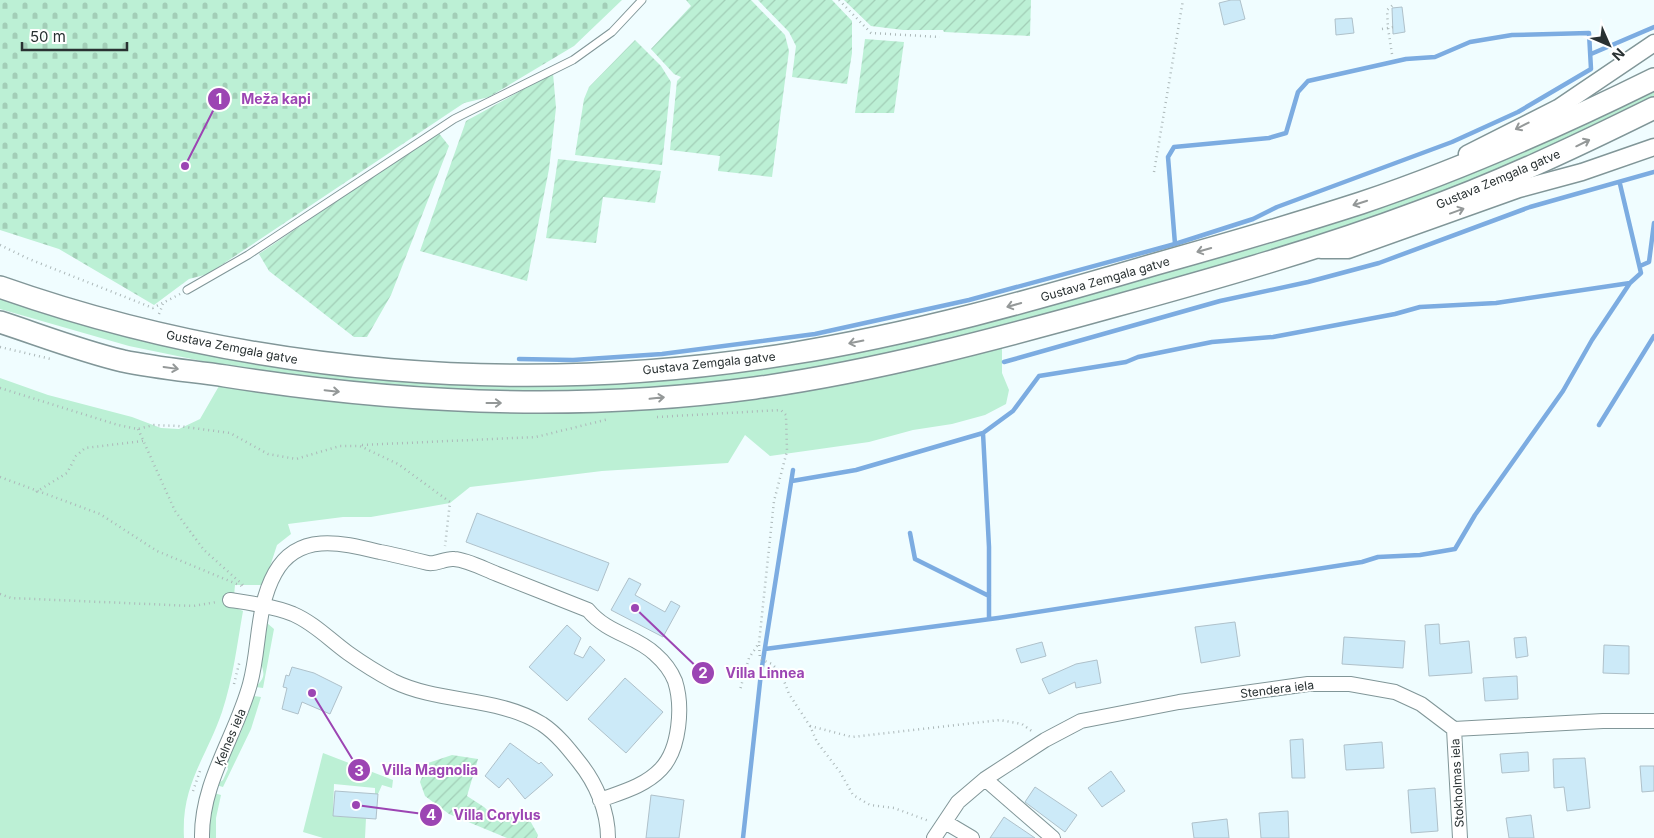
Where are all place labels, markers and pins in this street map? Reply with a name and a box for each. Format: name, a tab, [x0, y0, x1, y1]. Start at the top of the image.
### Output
callout: Meža kapi	[206, 85, 320, 114]
callout: Villa Linnea	[690, 658, 814, 687]
callout: Villa Magnolia	[346, 756, 488, 785]
callout: Villa Corylus	[419, 800, 551, 829]

